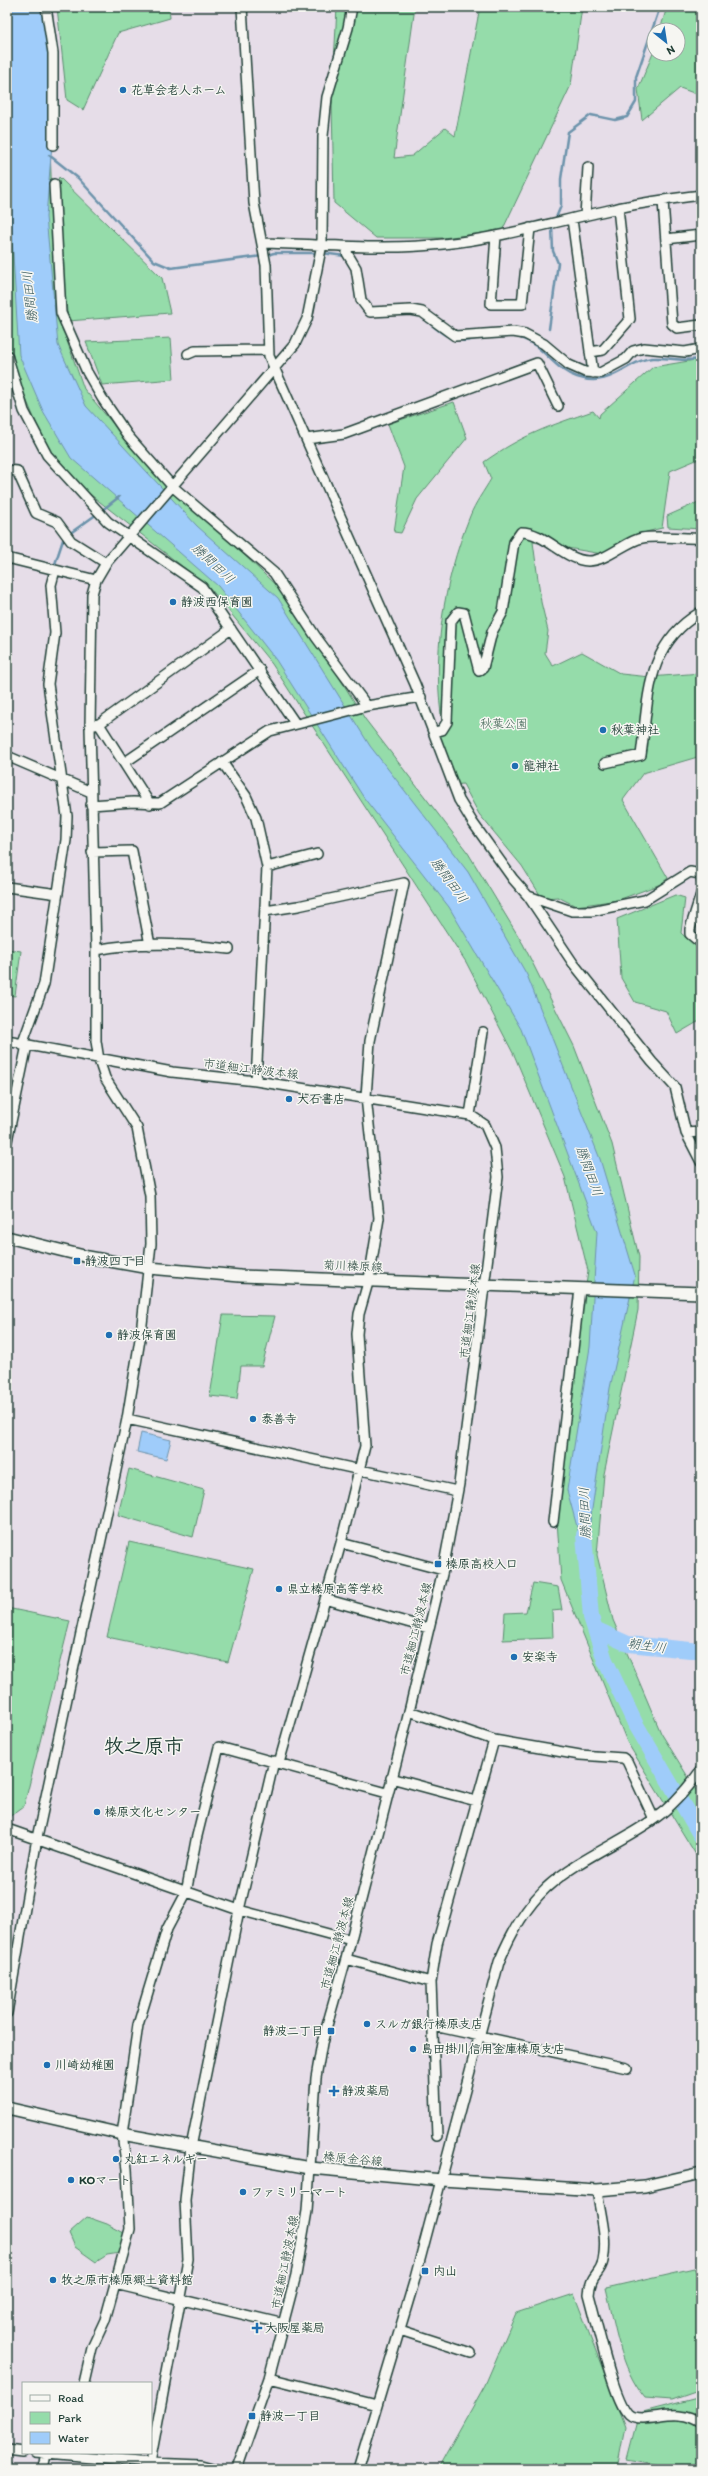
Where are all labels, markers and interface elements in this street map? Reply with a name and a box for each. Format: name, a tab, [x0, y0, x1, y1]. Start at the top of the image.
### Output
north arrow	[646, 22, 686, 62]
text: N	[664, 43, 677, 58]
place label: 花草会老人ホーム	[131, 83, 227, 97]
marker: 花草会老人ホーム	[118, 85, 128, 95]
water label: 勝間田川	[19, 270, 40, 324]
water label: 勝間田川	[190, 540, 238, 587]
place label: 静波西保育園	[181, 595, 253, 609]
marker: 静波西保育園	[168, 597, 178, 607]
park label: 秋葉公園	[480, 717, 528, 731]
place label: 秋葉神社	[611, 723, 659, 737]
marker: 秋葉神社	[598, 725, 608, 735]
place label: 龍神社	[523, 759, 559, 773]
marker: 龍神社	[510, 761, 520, 771]
water label: 勝間田川	[428, 855, 471, 906]
street label: 市道細江静波本線	[202, 1056, 300, 1082]
place label: 大石書店	[297, 1092, 345, 1106]
marker: 大石書店	[284, 1094, 294, 1104]
water label: 勝間田川	[574, 1144, 605, 1198]
place label: 静波四丁目	[85, 1254, 145, 1268]
marker: 静波四丁目	[72, 1256, 82, 1266]
street label: 菊川榛原線	[323, 1258, 383, 1274]
street label: 市道細江静波本線	[457, 1262, 483, 1360]
place label: 静波保育園	[117, 1328, 177, 1342]
marker: 静波保育園	[104, 1330, 114, 1340]
place label: 泰善寺	[261, 1412, 297, 1426]
marker: 泰善寺	[248, 1414, 258, 1424]
water label: 勝間田川	[576, 1487, 593, 1539]
place label: 榛原高校入口	[446, 1557, 518, 1571]
marker: 榛原高校入口	[433, 1559, 443, 1569]
street label: 市道細江静波本線	[398, 1581, 434, 1677]
place label: 県立榛原高等学校	[287, 1582, 383, 1596]
marker: 県立榛原高等学校	[274, 1584, 284, 1594]
water label: 朝生川	[627, 1635, 667, 1656]
place label: 安楽寺	[522, 1650, 558, 1664]
marker: 安楽寺	[509, 1652, 519, 1662]
district label: 牧之原市	[104, 1734, 184, 1758]
place label: 榛原文化センター	[105, 1805, 201, 1819]
marker: 榛原文化センター	[92, 1807, 102, 1817]
street label: 市道細江静波本線	[318, 1895, 356, 1991]
place label: スルガ銀行榛原支店	[375, 2017, 483, 2031]
marker: スルガ銀行榛原支店	[362, 2019, 372, 2029]
place label: 静波二丁目	[263, 2024, 323, 2038]
marker: 静波二丁目	[326, 2026, 336, 2036]
place label: 島田掛川信用金庫榛原支店	[421, 2042, 565, 2056]
marker: 島田掛川信用金庫榛原支店	[408, 2044, 418, 2054]
place label: 川崎幼稚園	[55, 2058, 115, 2072]
marker: 川崎幼稚園	[42, 2060, 52, 2070]
place label: 静波薬局	[342, 2084, 390, 2098]
marker: 静波薬局	[329, 2086, 339, 2096]
street label: 榛原金谷線	[322, 2149, 384, 2169]
place label: 丸紅エネルギー	[124, 2152, 208, 2166]
marker: 丸紅エネルギー	[111, 2154, 121, 2164]
place label: KOマート	[79, 2173, 131, 2187]
marker: KOマート	[66, 2175, 76, 2185]
place label: ファミリーマート	[251, 2185, 347, 2199]
marker: ファミリーマート	[238, 2187, 248, 2197]
street label: 市道細江静波本線	[269, 2214, 301, 2310]
place label: 内山	[433, 2264, 457, 2278]
marker: 内山	[420, 2266, 430, 2276]
place label: 牧之原市榛原郷土資料館	[61, 2273, 193, 2287]
marker: 牧之原市榛原郷土資料館	[48, 2275, 58, 2285]
place label: 大阪屋薬局	[265, 2321, 325, 2335]
marker: 大阪屋薬局	[252, 2323, 262, 2333]
legend	[22, 2382, 152, 2454]
text: Road	[58, 2391, 84, 2405]
place label: 静波一丁目	[260, 2409, 320, 2423]
text: Park	[58, 2411, 82, 2425]
marker: 静波一丁目	[247, 2411, 257, 2421]
text: Water	[58, 2431, 89, 2445]

